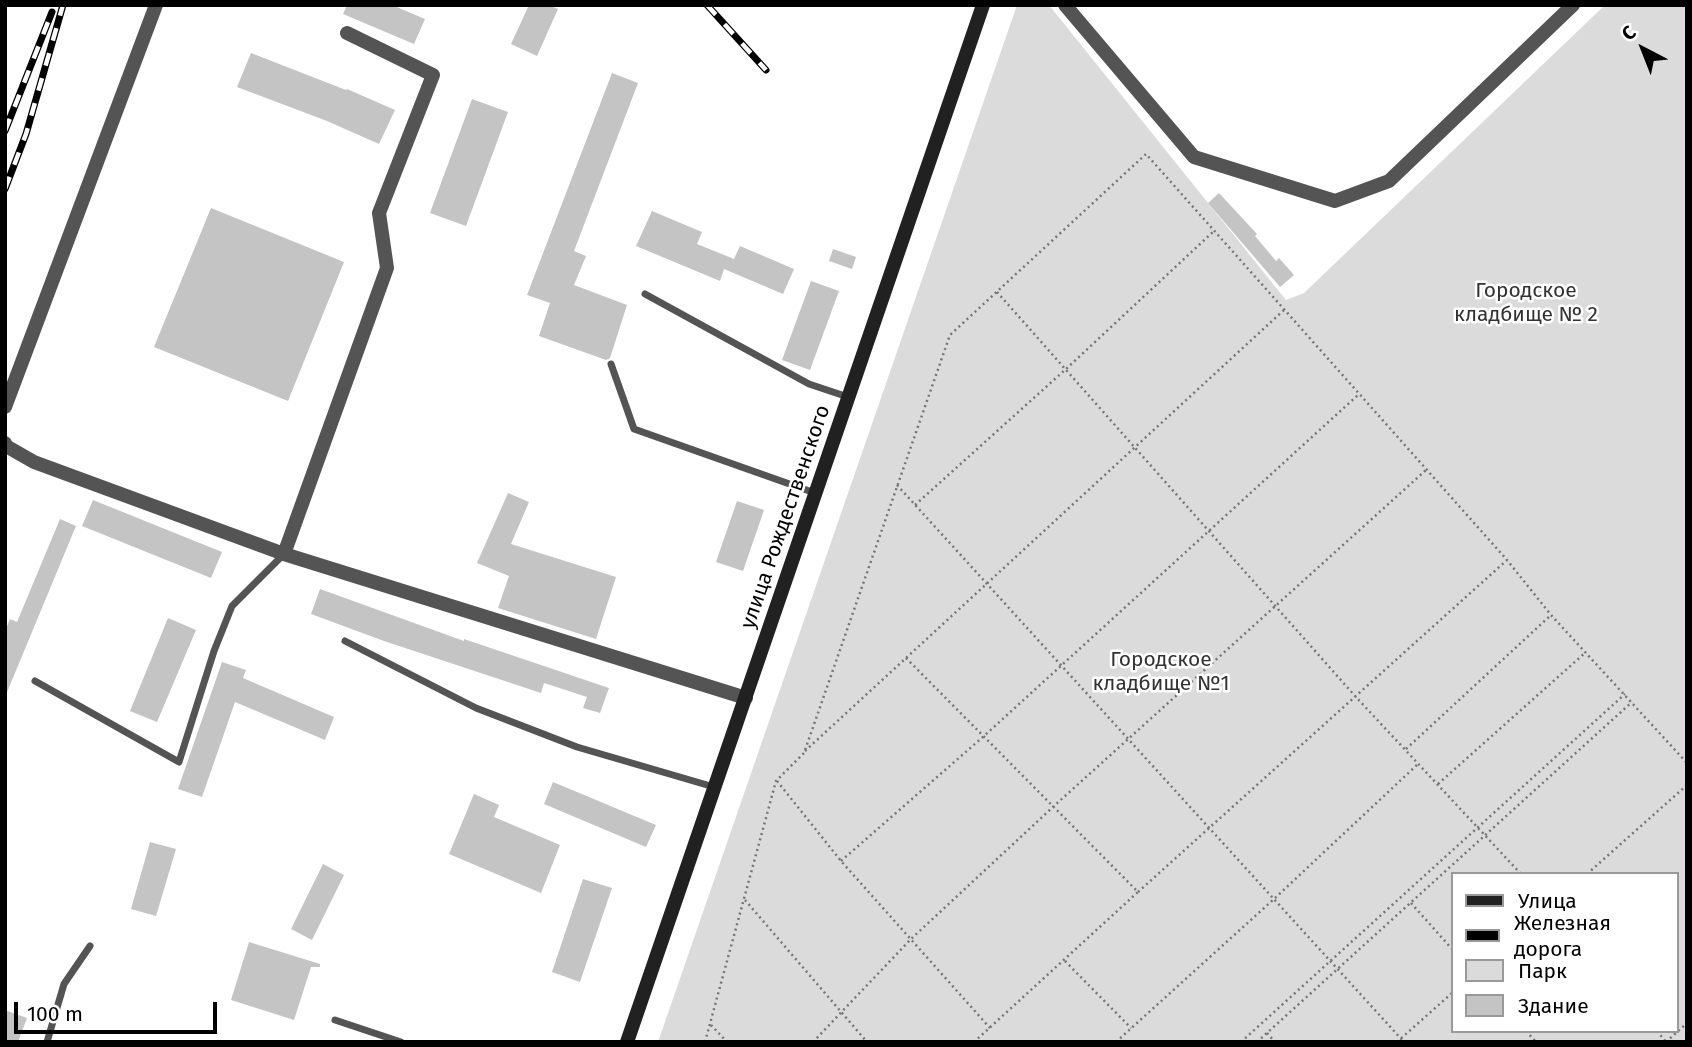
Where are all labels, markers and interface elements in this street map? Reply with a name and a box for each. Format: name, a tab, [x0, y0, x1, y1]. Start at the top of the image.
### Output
north arrow	[1608, 14, 1678, 84]
text: С	[1617, 21, 1640, 45]
park label: Городское кладбище № 2	[1454, 278, 1598, 328]
street label: улица Рождественского	[736, 402, 836, 632]
park label: Городское кладбище №1	[1092, 647, 1230, 697]
legend	[1450, 872, 1678, 1033]
text: Улица	[1518, 888, 1577, 914]
text: Железная дорога	[1514, 910, 1611, 962]
text: Парк	[1518, 958, 1567, 984]
scale bar	[18, 988, 220, 1032]
text: Здание	[1518, 993, 1589, 1019]
text: 100 m	[27, 1001, 83, 1027]

